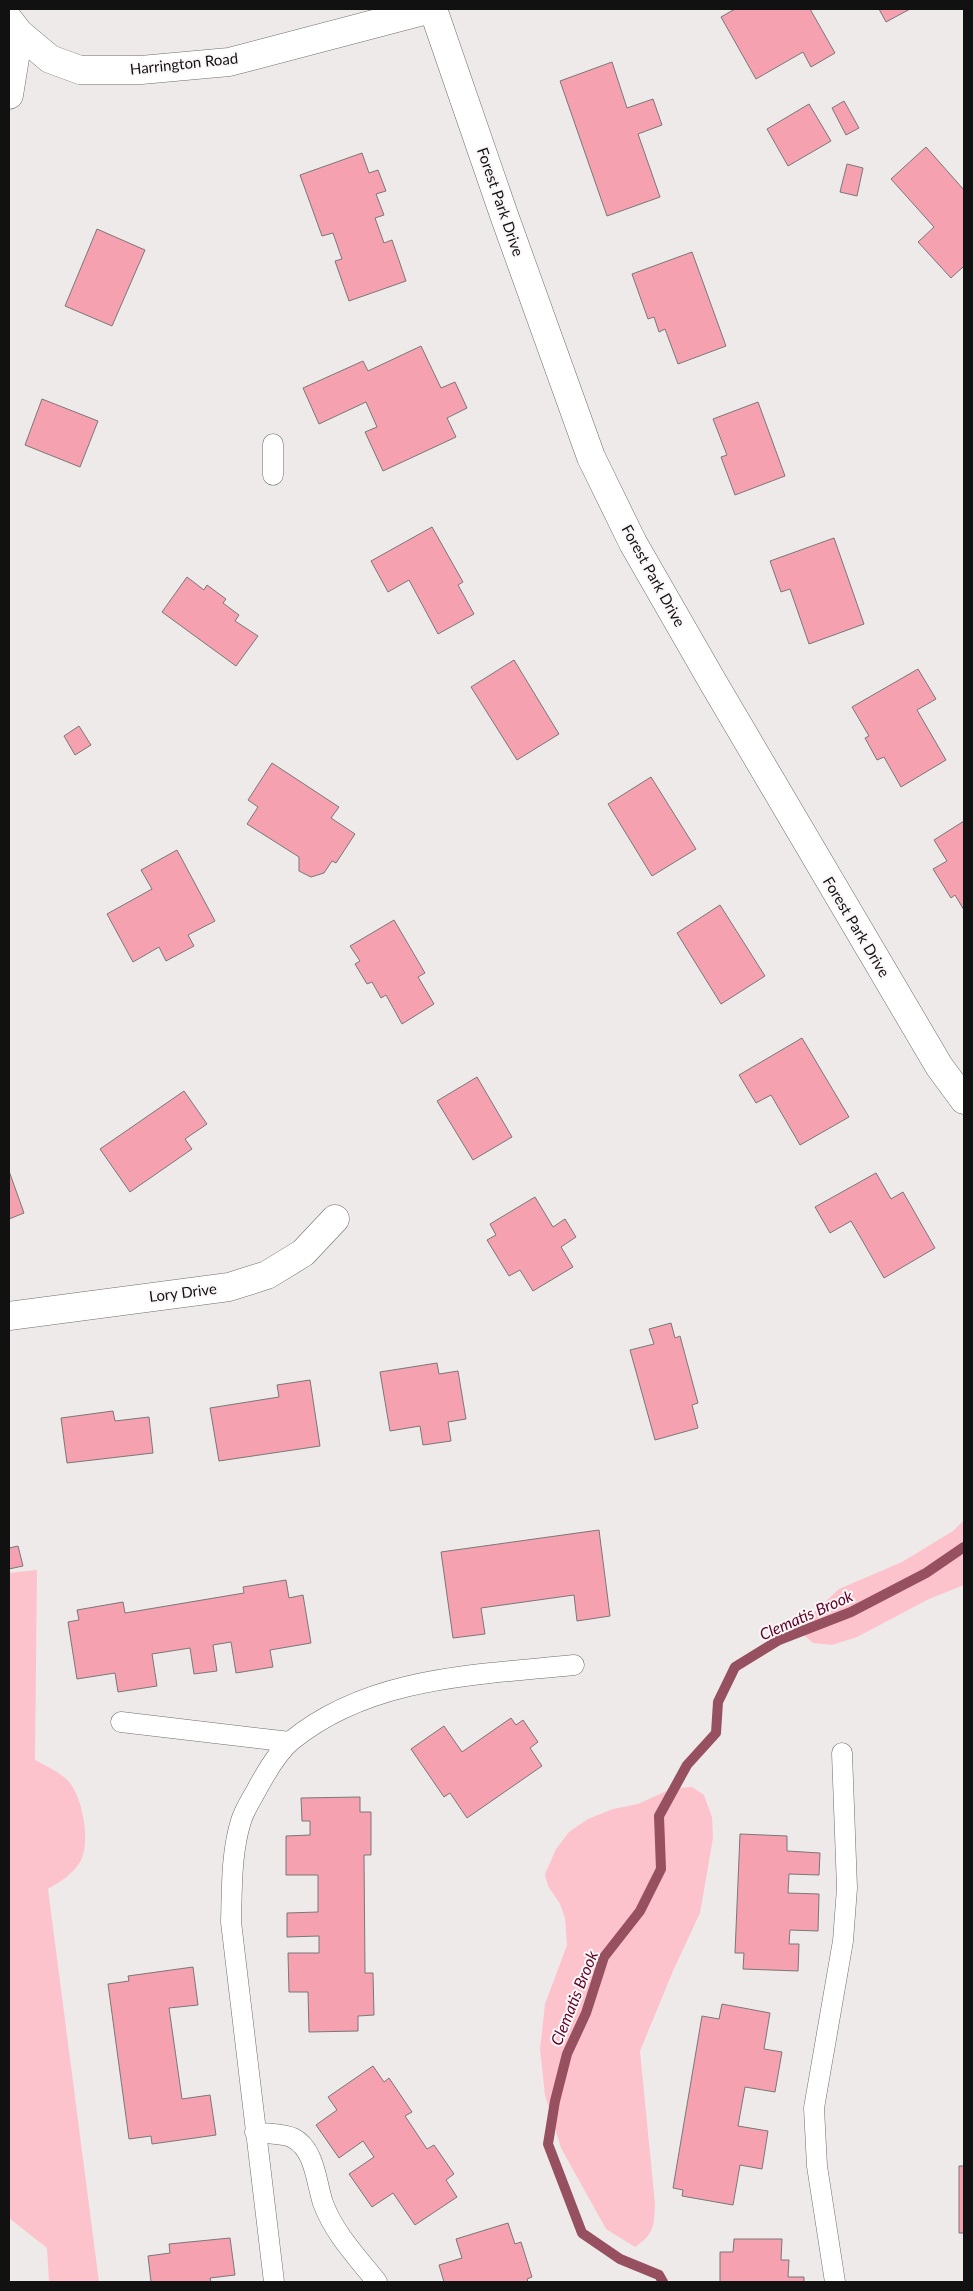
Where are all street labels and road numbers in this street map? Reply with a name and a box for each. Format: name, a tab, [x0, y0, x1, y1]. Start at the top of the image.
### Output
street label: Harrington Road	[129, 48, 239, 78]
street label: Forest Park Drive	[474, 145, 528, 259]
street label: Forest Park Drive	[618, 521, 689, 630]
street label: Forest Park Drive	[820, 873, 894, 980]
street label: Lory Drive	[148, 1279, 218, 1305]

